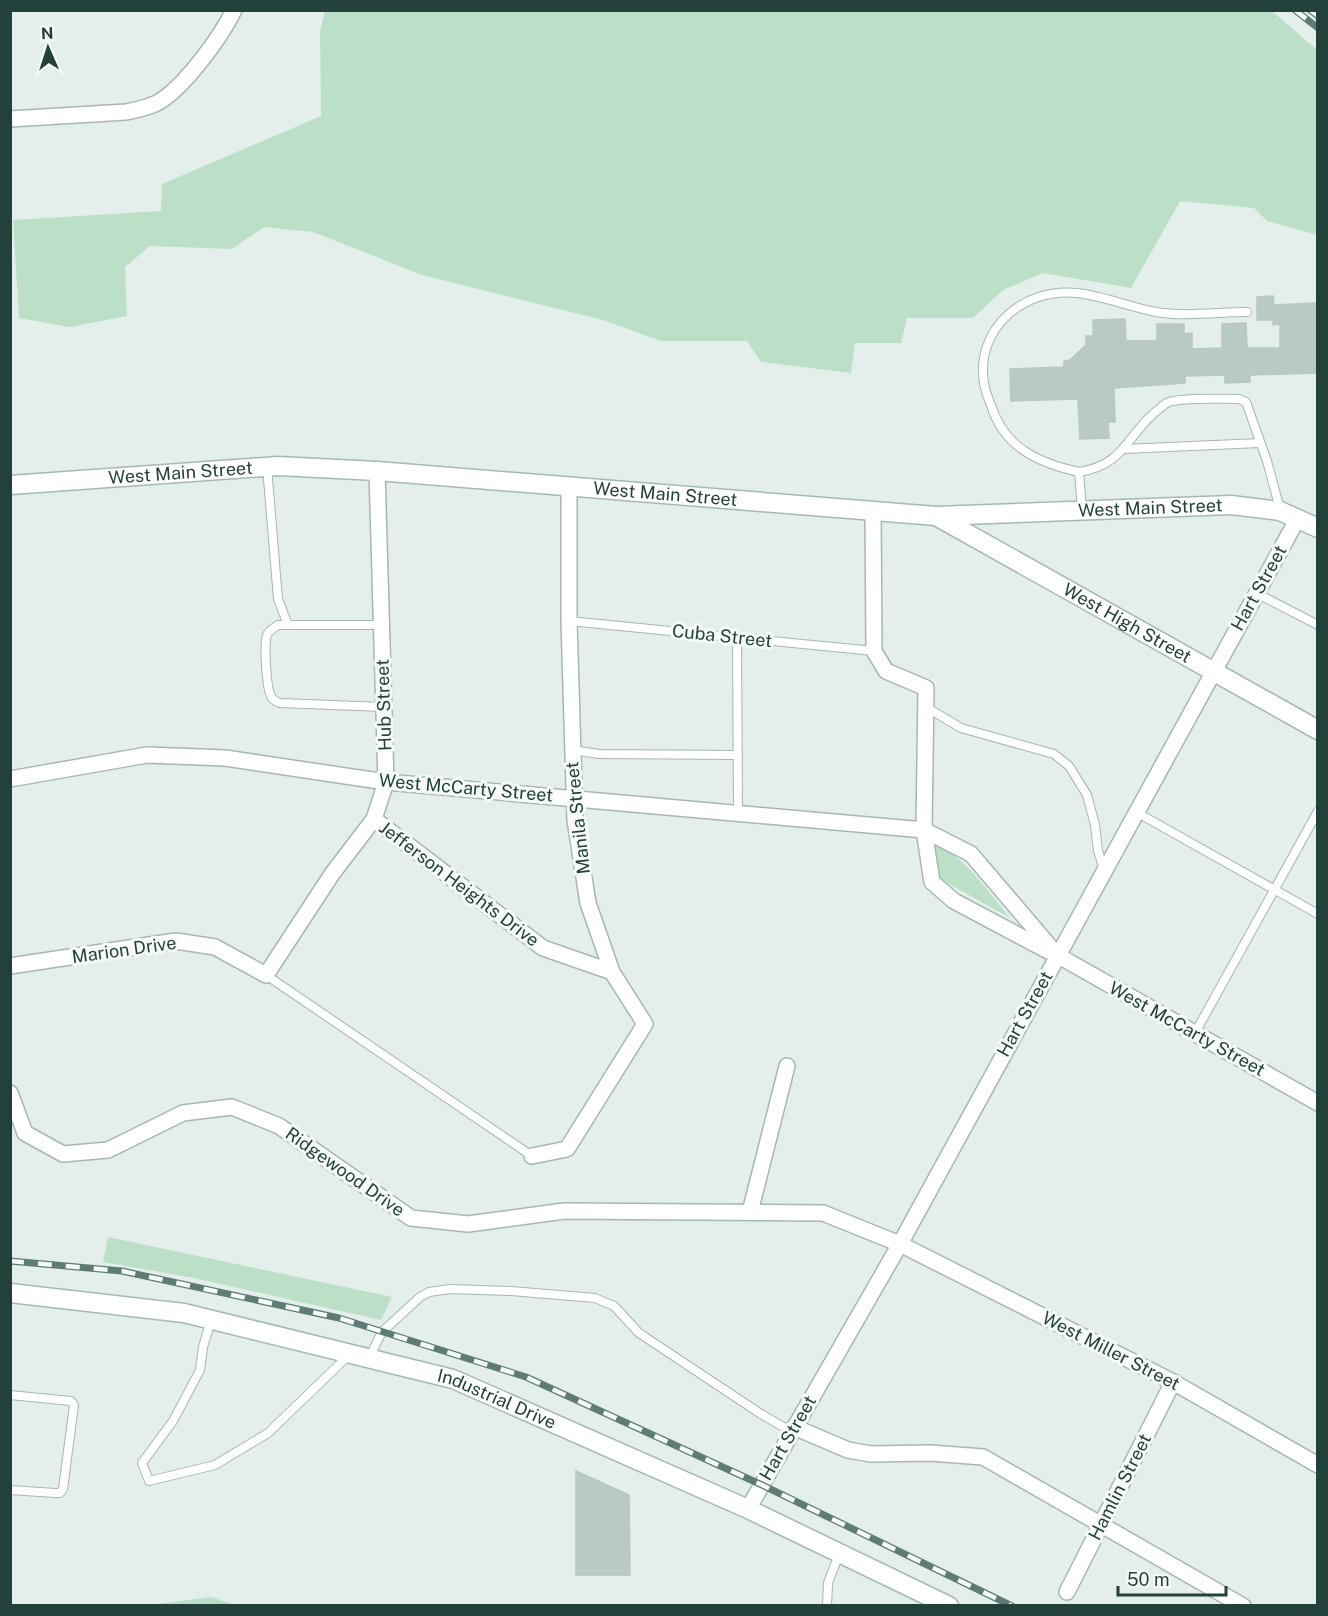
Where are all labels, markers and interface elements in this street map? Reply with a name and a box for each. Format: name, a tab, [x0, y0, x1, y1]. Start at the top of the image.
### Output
north arrow	[18, 18, 78, 78]
text: N	[40, 24, 54, 43]
street label: West Main Street	[108, 457, 253, 488]
street label: West Main Street	[592, 477, 738, 510]
street label: West Main Street	[1078, 494, 1223, 521]
street label: Hart Street	[1226, 541, 1291, 634]
street label: West High Street	[1060, 578, 1195, 667]
street label: Cuba Street	[671, 620, 773, 651]
street label: Hub Street	[371, 659, 396, 751]
street label: Manila Street	[561, 761, 594, 875]
street label: West McCarty Street	[378, 769, 554, 806]
street label: Jefferson Heights Drive	[375, 817, 543, 951]
street label: Marion Drive	[70, 932, 178, 967]
street label: Hart Street	[992, 967, 1057, 1060]
street label: West McCarty Street	[1106, 977, 1269, 1080]
street label: Ridgewood Drive	[282, 1123, 409, 1221]
street label: West Miller Street	[1039, 1307, 1184, 1394]
street label: Industrial Drive	[435, 1365, 559, 1433]
street label: Hart Street	[755, 1392, 820, 1484]
street label: Hamlin Street	[1084, 1430, 1155, 1543]
scale bar	[1118, 1559, 1226, 1597]
text: 50 m	[1127, 1569, 1170, 1590]

